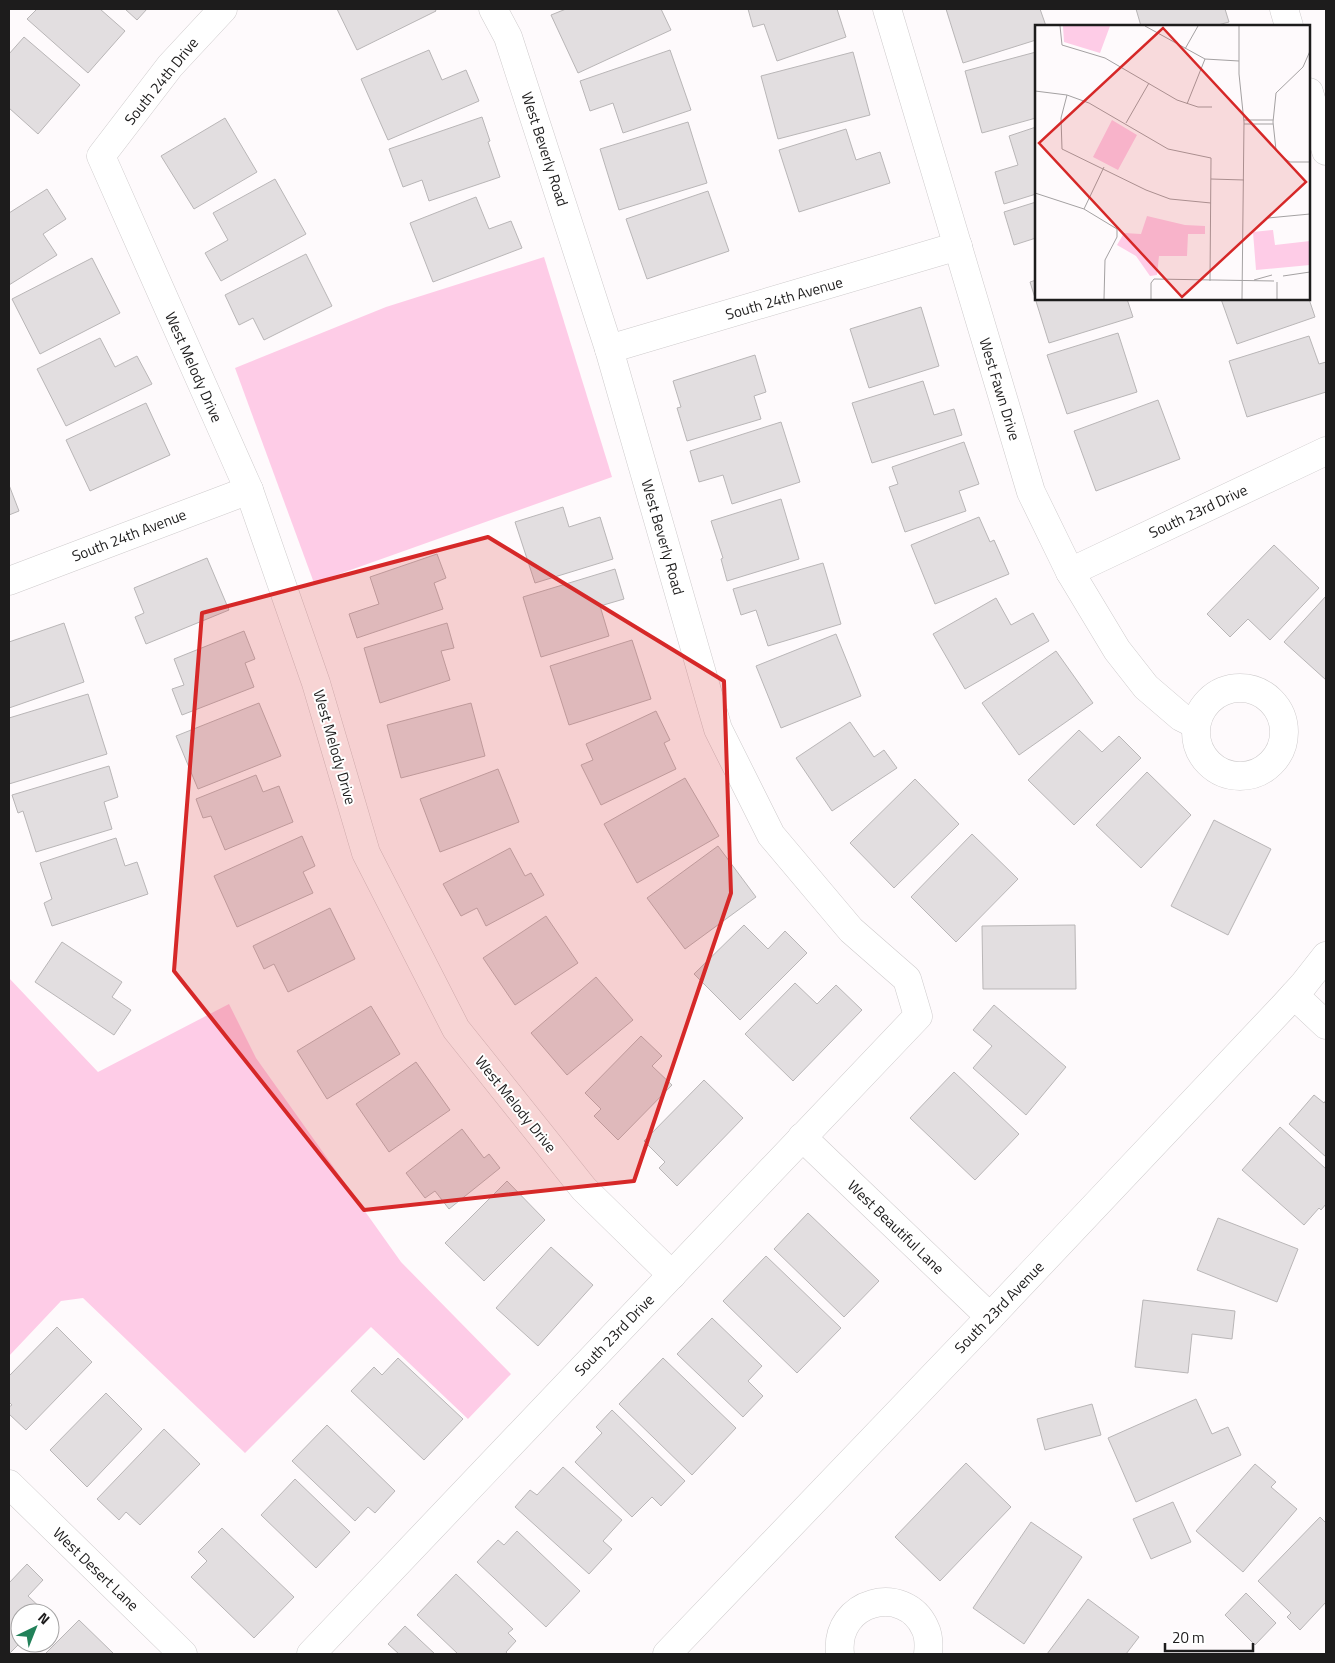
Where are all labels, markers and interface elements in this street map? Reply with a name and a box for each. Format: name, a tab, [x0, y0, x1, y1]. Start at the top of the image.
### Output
inset map	[1035, 25, 1310, 300]
street label: South 24th Drive	[118, 32, 204, 130]
street label: West Beverly Road	[516, 89, 574, 209]
street label: South 24th Avenue	[723, 270, 845, 326]
street label: West Melody Drive	[159, 308, 229, 426]
street label: West Fawn Drive	[973, 335, 1027, 443]
street label: West Beverly Road	[636, 477, 690, 597]
street label: South 23rd Drive	[1145, 478, 1251, 544]
street label: South 24th Avenue	[68, 503, 190, 567]
street label: West Melody Drive	[308, 687, 362, 807]
street label: West Melody Drive	[470, 1051, 562, 1157]
street label: West Beautiful Lane	[842, 1175, 950, 1279]
street label: South 23rd Avenue	[949, 1256, 1049, 1358]
street label: South 23rd Drive	[569, 1289, 659, 1381]
street label: West Desert Lane	[48, 1522, 144, 1616]
north arrow	[10, 1603, 60, 1653]
text: N	[33, 1607, 55, 1629]
scale bar	[1165, 1620, 1252, 1652]
text: 20 m	[1172, 1626, 1205, 1649]

